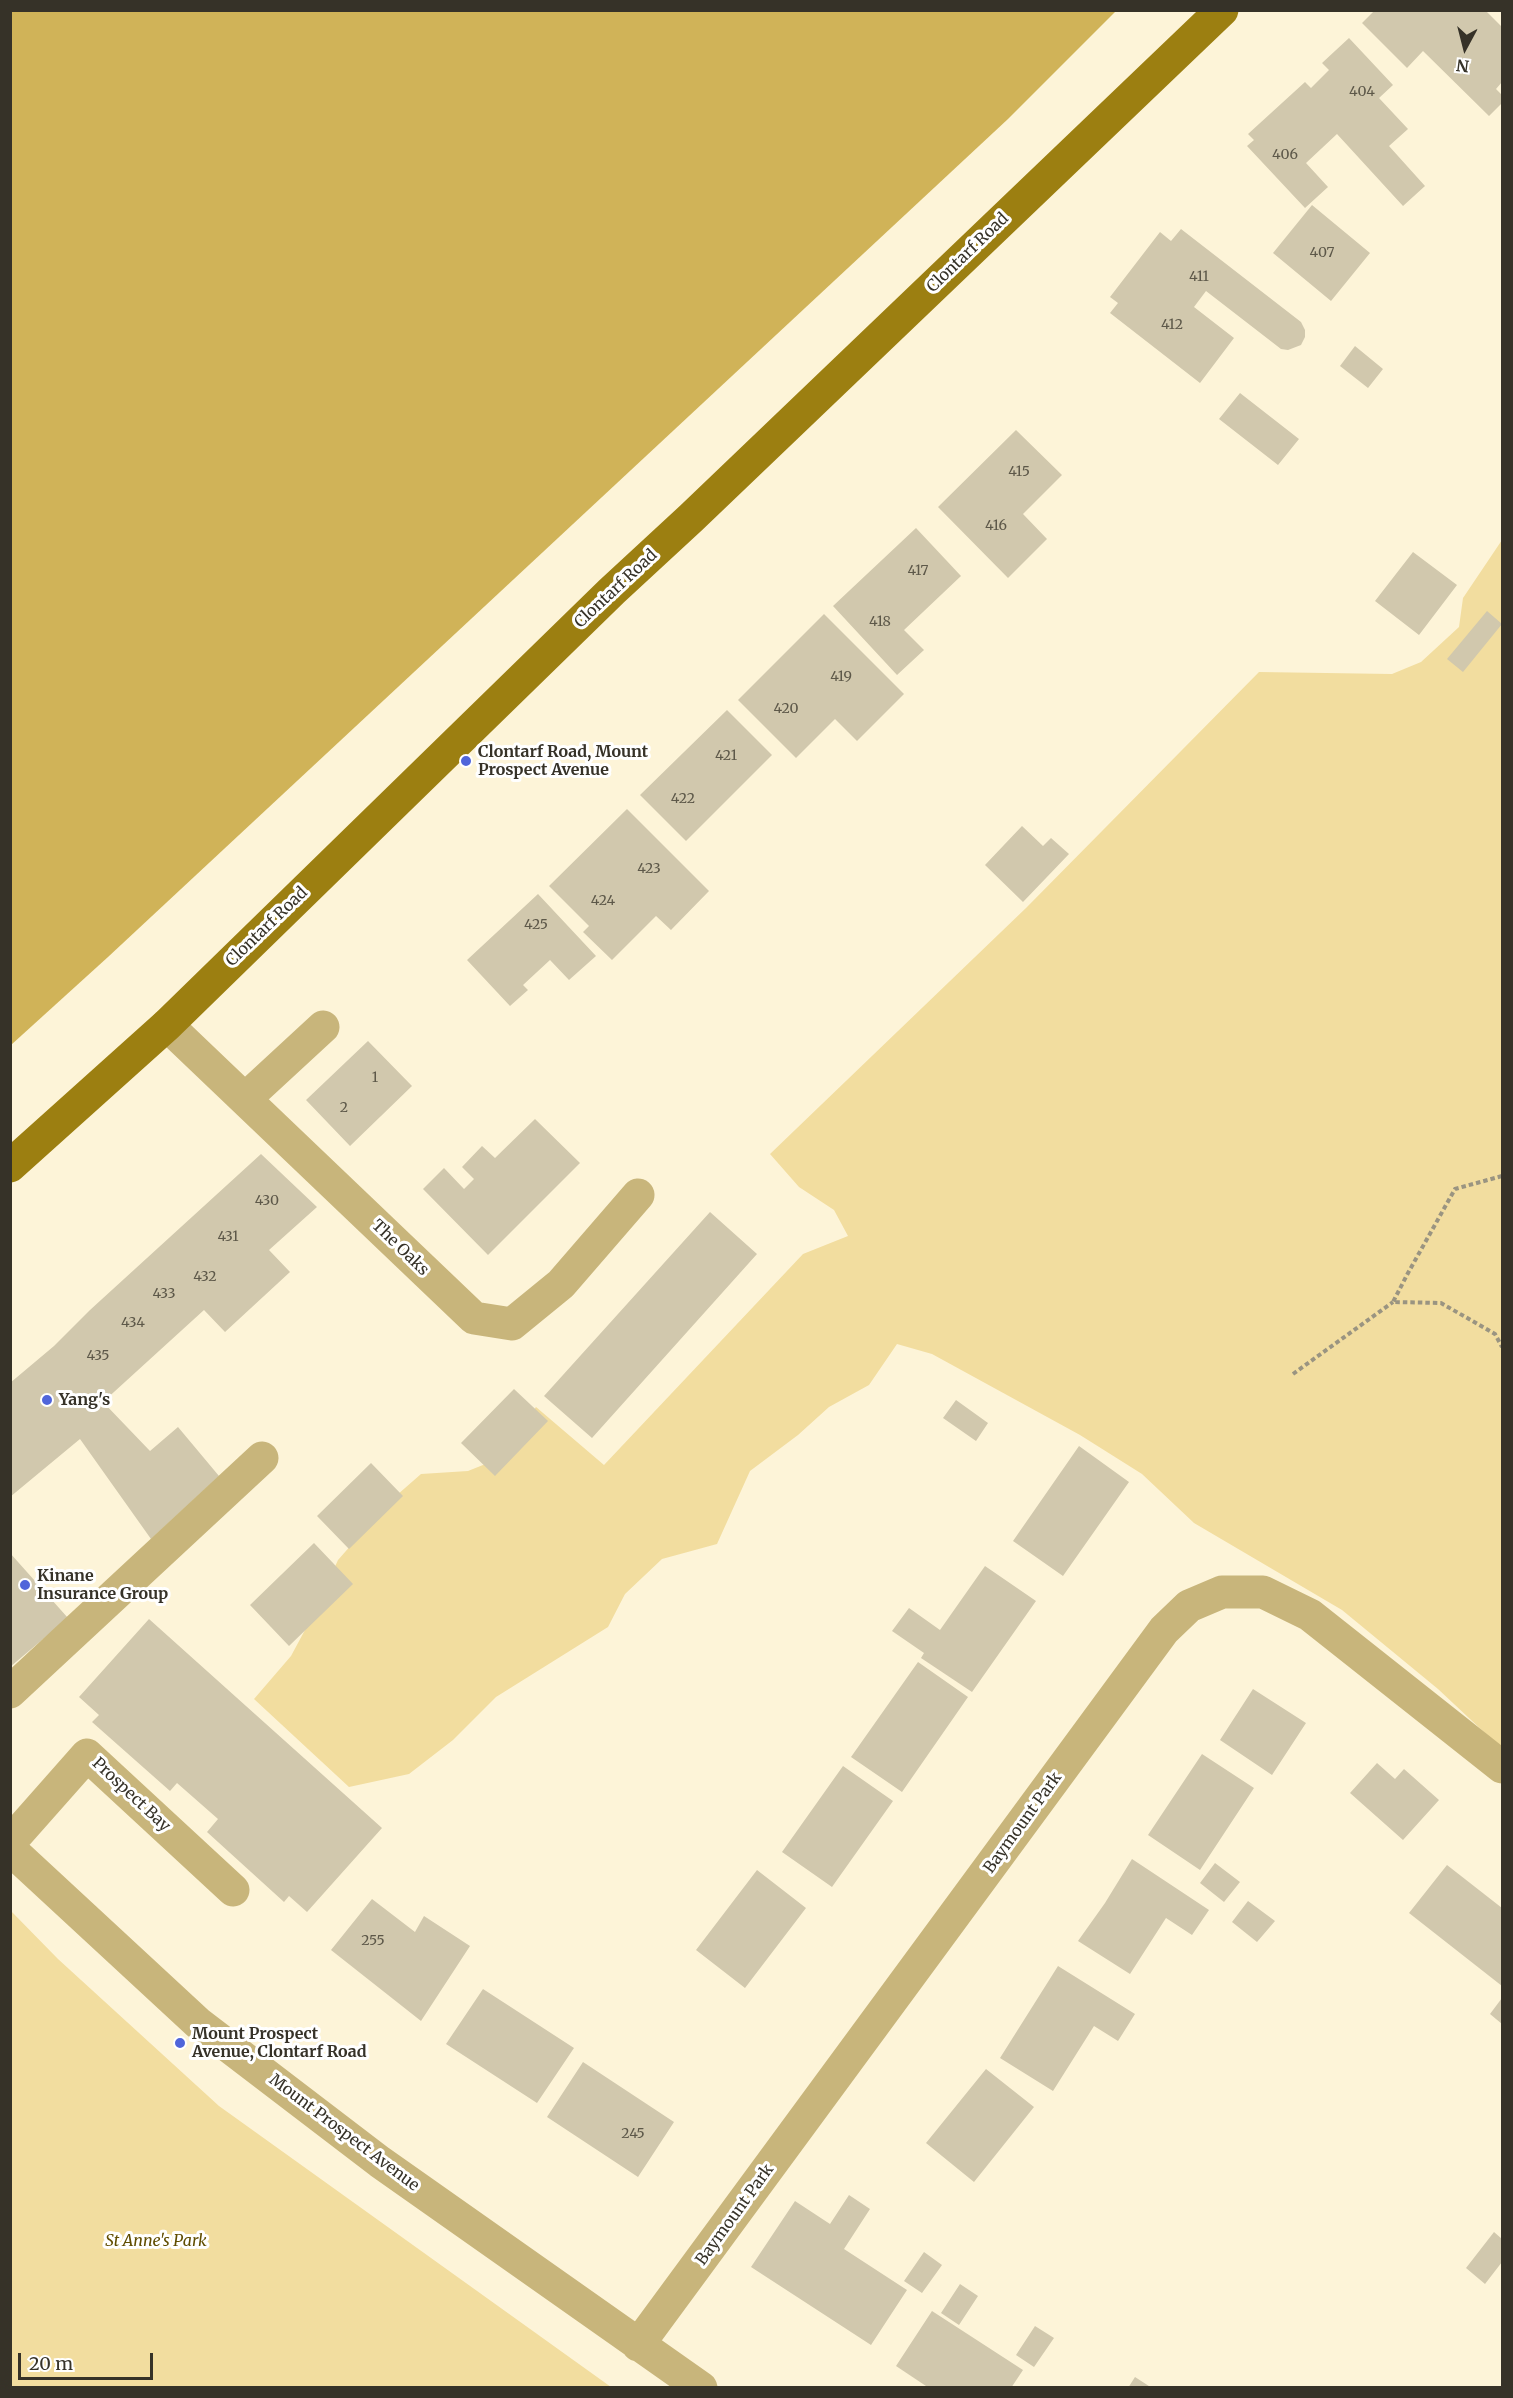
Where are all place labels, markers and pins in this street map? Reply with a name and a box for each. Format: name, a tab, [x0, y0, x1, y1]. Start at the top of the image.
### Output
place label: Clontarf Road, Mount Prospect Avenue	[478, 742, 648, 780]
marker: Clontarf Road, Mount Prospect Avenue	[459, 754, 473, 768]
place label: Yang's	[59, 1390, 110, 1410]
marker: Yang's	[40, 1393, 54, 1407]
place label: Kinane Insurance Group	[37, 1566, 168, 1604]
marker: Kinane Insurance Group	[18, 1578, 32, 1592]
place label: Mount Prospect Avenue, Clontarf Road	[192, 2024, 367, 2062]
marker: Mount Prospect Avenue, Clontarf Road	[173, 2036, 187, 2050]

